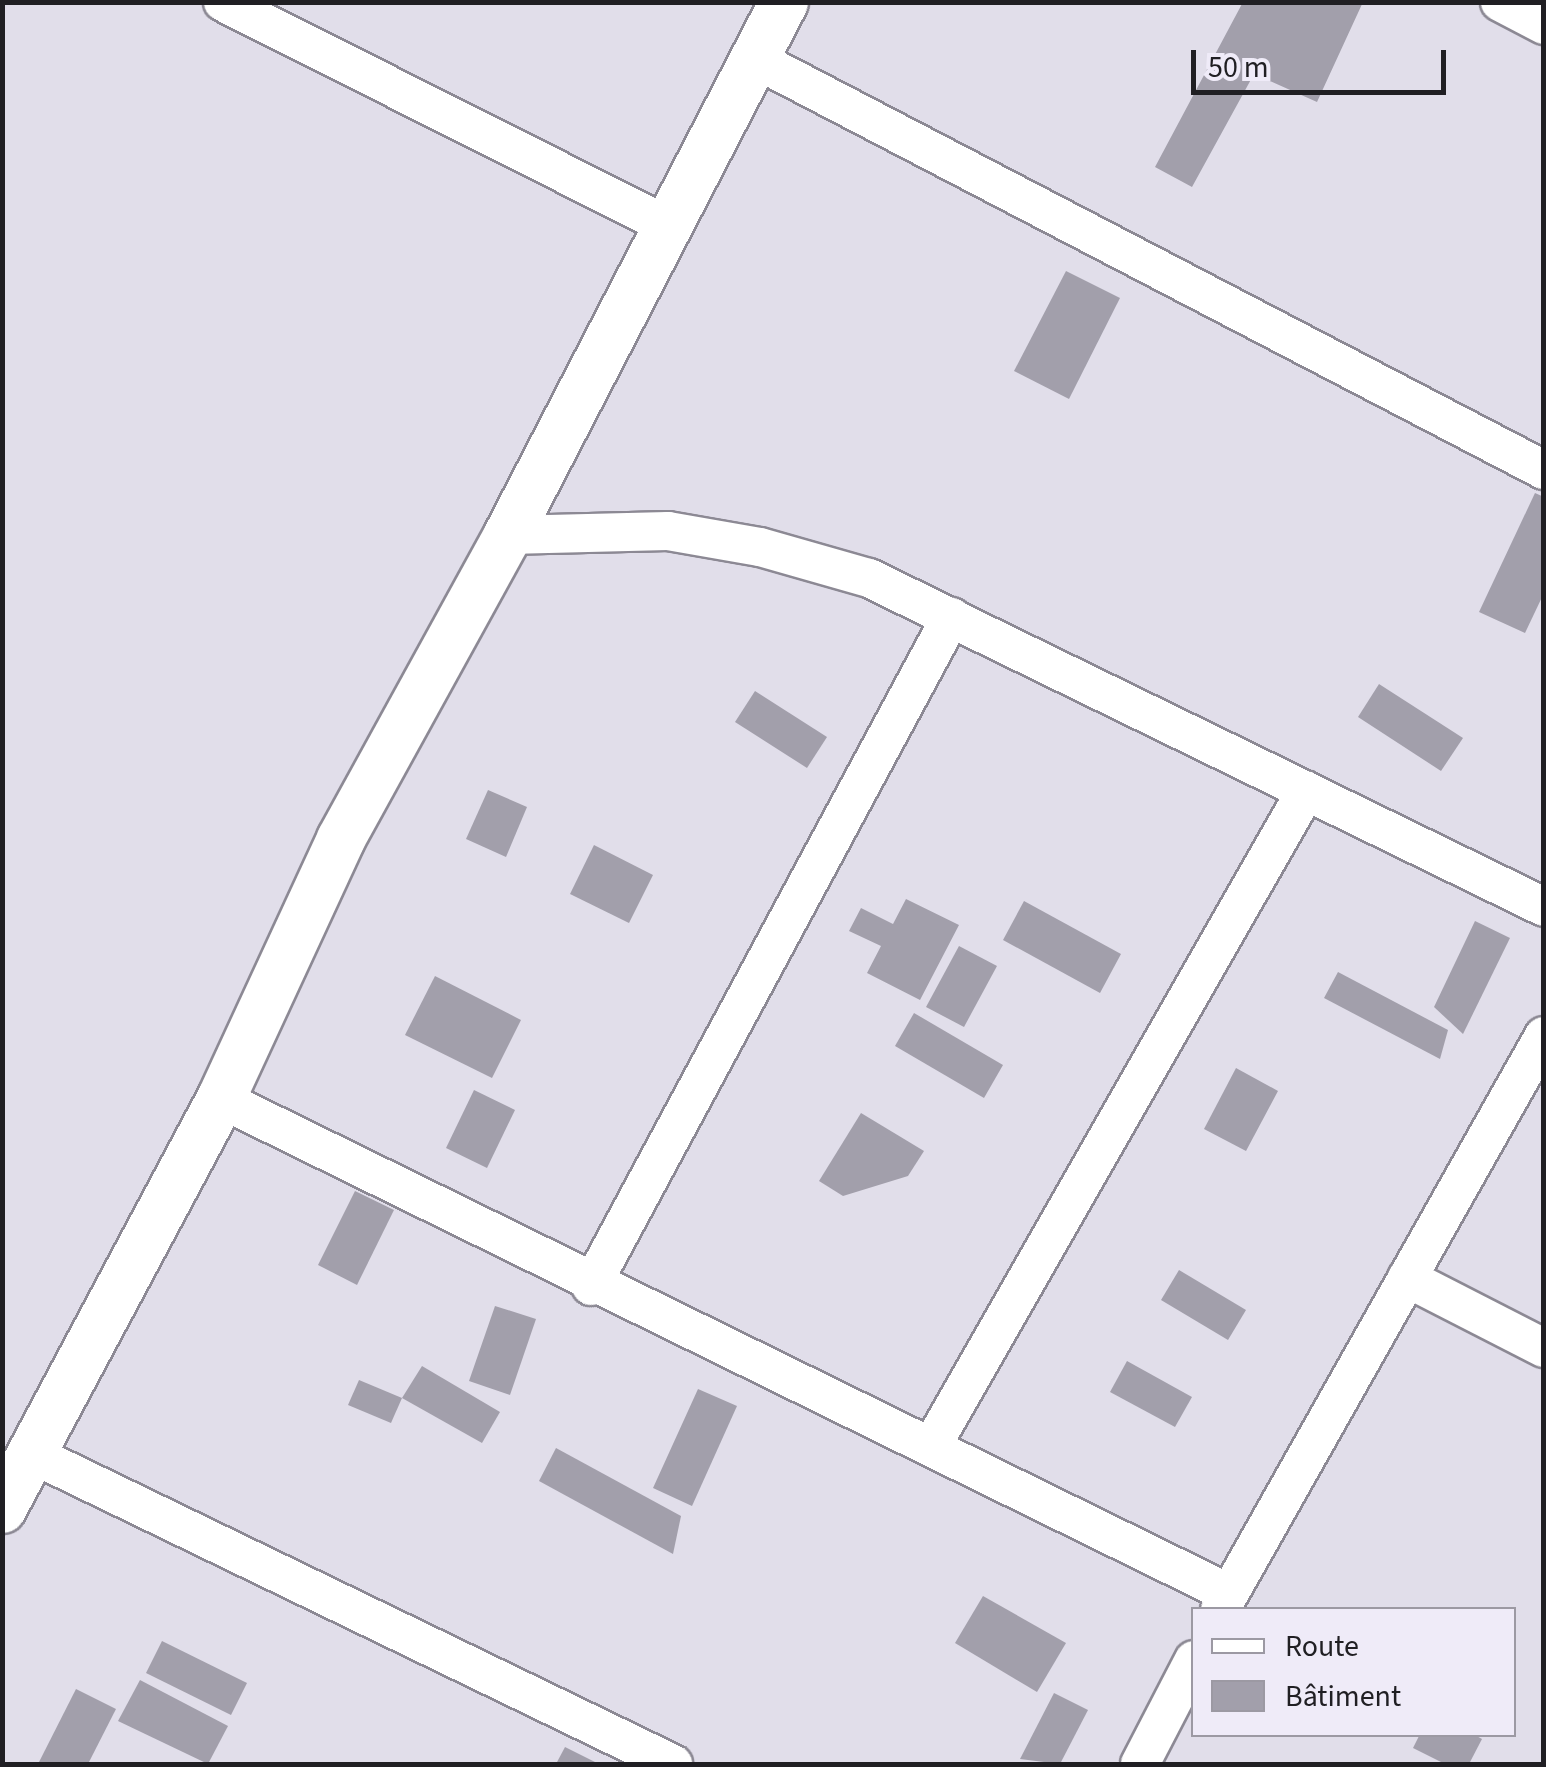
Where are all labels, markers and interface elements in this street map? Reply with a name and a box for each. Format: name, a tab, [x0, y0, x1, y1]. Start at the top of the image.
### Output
scale bar	[1196, 30, 1451, 92]
text: 50 m	[1208, 46, 1269, 89]
legend	[1191, 1607, 1516, 1737]
text: Route	[1285, 1625, 1359, 1668]
text: Bâtiment	[1285, 1675, 1401, 1718]

